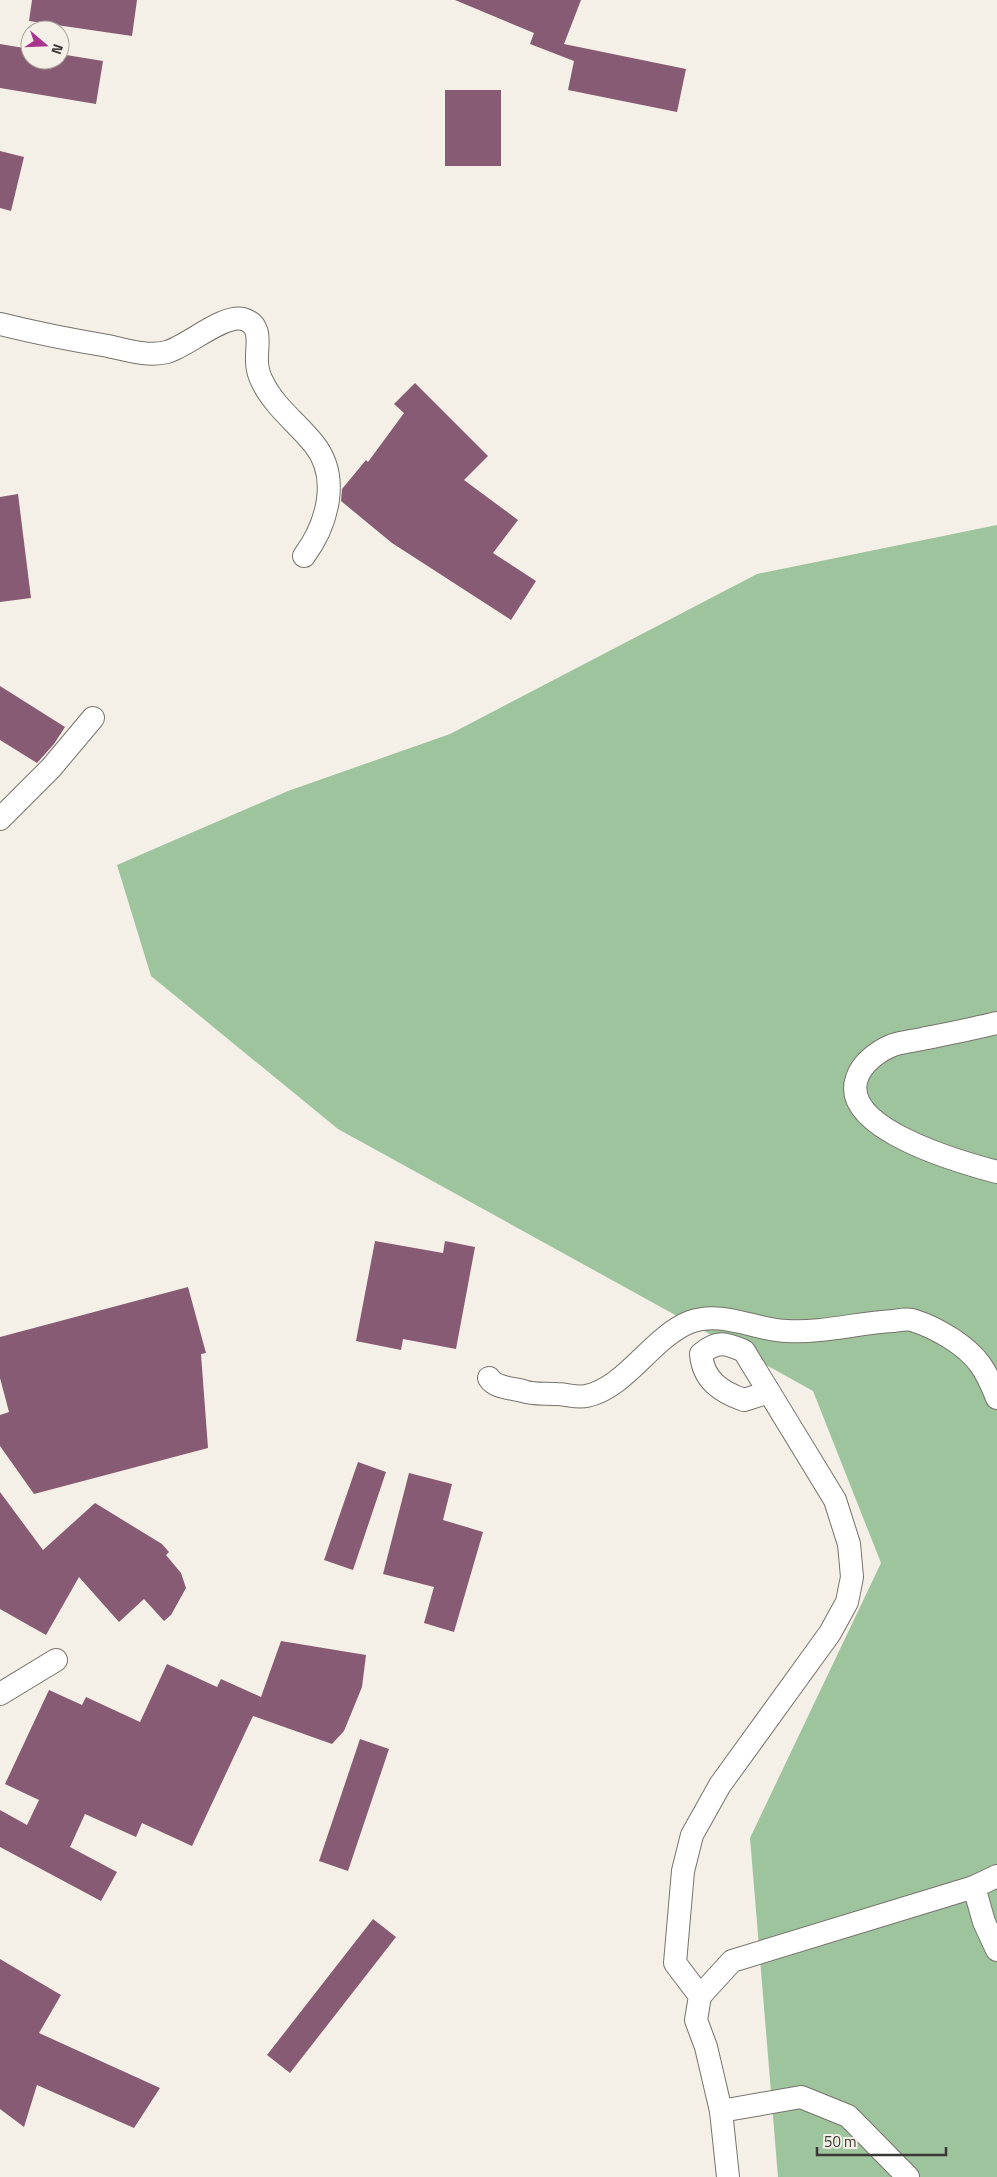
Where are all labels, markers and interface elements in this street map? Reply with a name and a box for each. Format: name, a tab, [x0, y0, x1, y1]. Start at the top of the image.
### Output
north arrow	[20, 20, 70, 70]
text: N	[46, 41, 69, 57]
scale bar	[817, 2124, 946, 2156]
text: 50 m	[824, 2130, 857, 2153]

